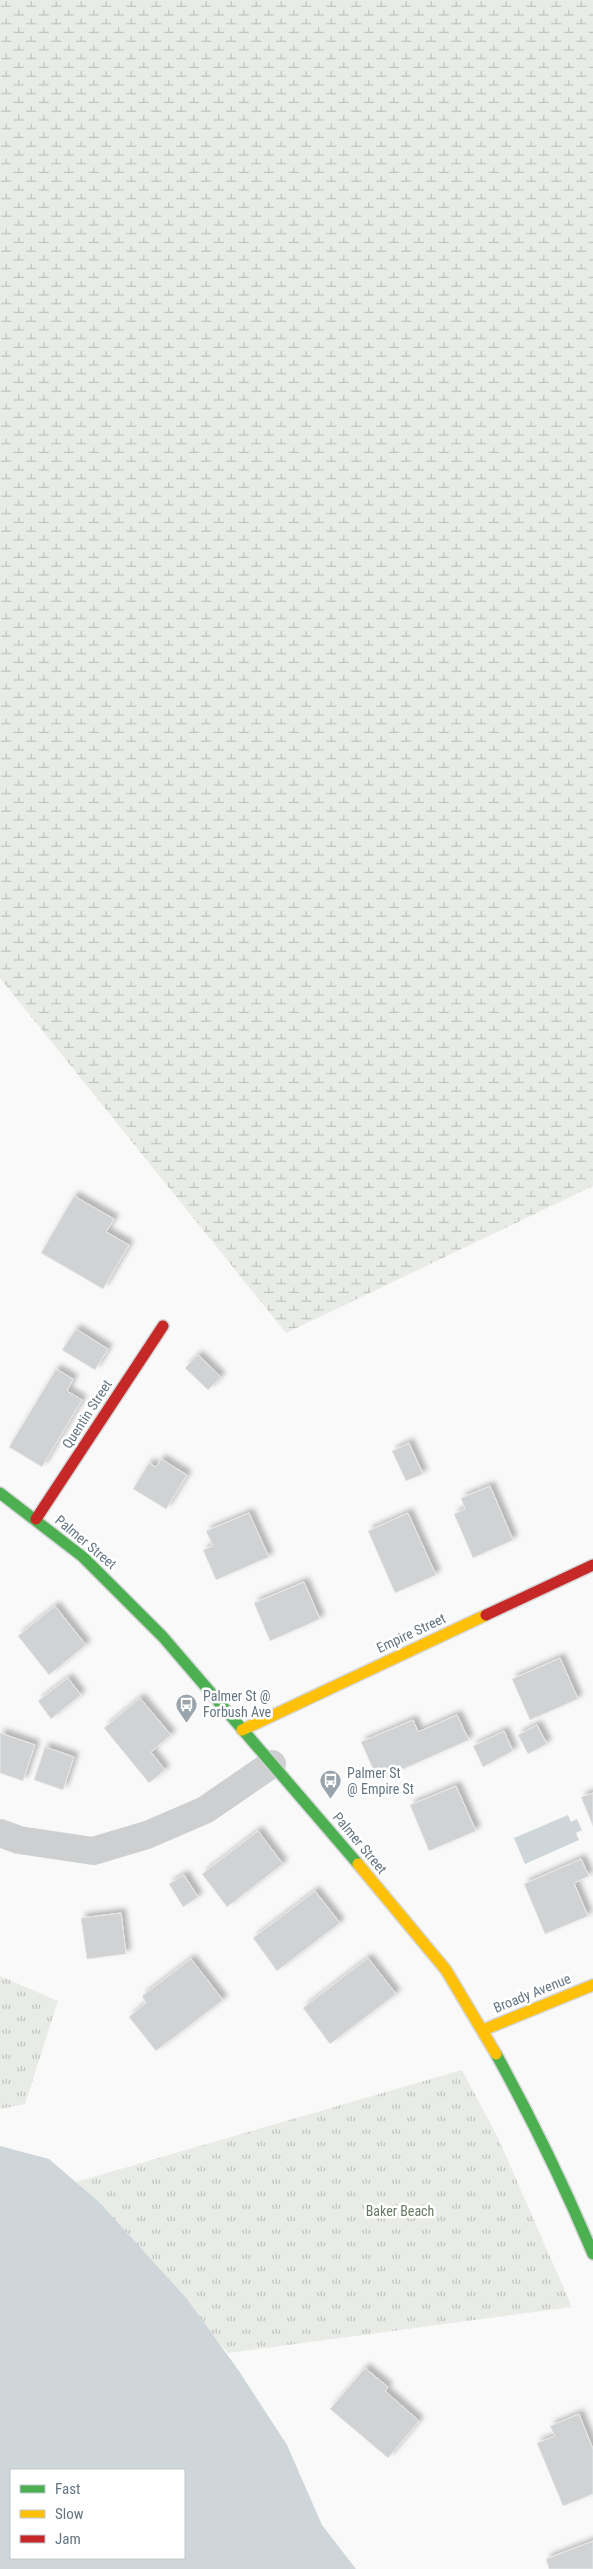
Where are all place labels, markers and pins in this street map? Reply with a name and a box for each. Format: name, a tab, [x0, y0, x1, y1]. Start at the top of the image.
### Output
place label: Palmer St @ Forbush Ave	[203, 1688, 272, 1720]
bus stop icon: Palmer St @ Forbush Ave	[175, 1692, 199, 1723]
place label: Palmer St @ Empire St	[347, 1765, 414, 1797]
bus stop icon: Palmer St @ Empire St	[319, 1769, 343, 1800]

